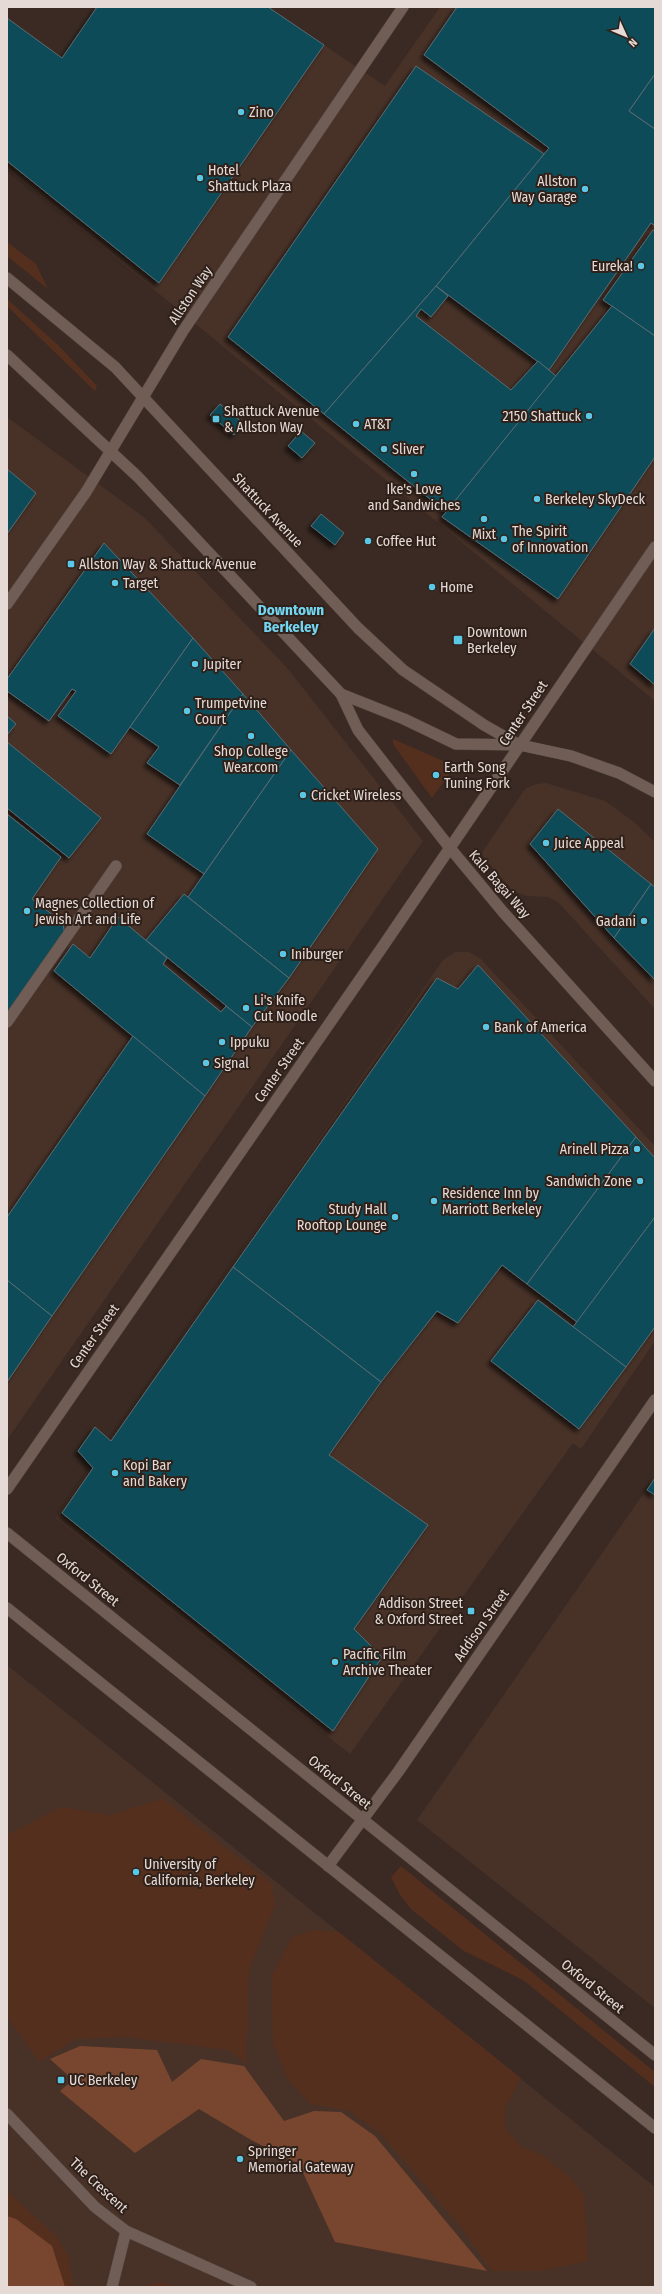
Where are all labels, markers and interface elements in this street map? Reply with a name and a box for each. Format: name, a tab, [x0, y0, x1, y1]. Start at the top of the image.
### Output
north arrow	[606, 16, 646, 56]
text: N	[626, 36, 640, 49]
place label: Zino	[249, 104, 274, 121]
marker: Zino	[236, 107, 246, 117]
place label: Hotel Shattuck Plaza	[208, 162, 291, 195]
marker: Hotel Shattuck Plaza	[195, 173, 205, 183]
place label: Allston Way Garage	[511, 173, 577, 206]
marker: Allston Way Garage	[580, 184, 590, 194]
place label: Eureka!	[592, 258, 633, 275]
marker: Eureka!	[636, 261, 646, 271]
street label: Allston Way	[165, 263, 216, 327]
place label: Shattuck Avenue & Allston Way	[224, 403, 320, 436]
place label: 2150 Shattuck	[502, 408, 581, 425]
marker: 2150 Shattuck	[584, 411, 594, 421]
marker: Shattuck Avenue & Allston Way	[211, 414, 221, 424]
place label: AT&T	[364, 416, 392, 433]
marker: AT&T	[351, 419, 361, 429]
place label: Sliver	[392, 441, 424, 458]
marker: Sliver	[379, 444, 389, 454]
marker: Ike's Love and Sandwiches	[409, 469, 419, 479]
street label: Shattuck Avenue	[229, 470, 306, 551]
place label: Ike's Love and Sandwiches	[368, 481, 460, 514]
place label: Berkeley SkyDeck	[545, 491, 646, 508]
marker: Berkeley SkyDeck	[532, 494, 542, 504]
marker: Mixt	[479, 514, 489, 524]
place label: The Spirit of Innovation	[512, 523, 588, 556]
place label: Mixt	[472, 526, 497, 543]
place label: Coffee Hut	[376, 533, 437, 550]
marker: The Spirit of Innovation	[499, 534, 509, 544]
marker: Coffee Hut	[363, 536, 373, 546]
place label: Allston Way & Shattuck Avenue	[79, 556, 257, 573]
marker: Allston Way & Shattuck Avenue	[66, 559, 76, 569]
place label: Target	[123, 575, 159, 592]
marker: Target	[110, 578, 120, 588]
place label: Home	[440, 579, 474, 596]
marker: Home	[427, 582, 437, 592]
district label: Downtown Berkeley	[258, 601, 324, 636]
place label: Downtown Berkeley	[467, 624, 527, 657]
marker: Downtown Berkeley	[452, 634, 464, 646]
place label: Jupiter	[203, 656, 241, 673]
marker: Jupiter	[190, 659, 200, 669]
street label: Center Street	[495, 677, 552, 749]
place label: Trumpetvine Court	[195, 695, 267, 728]
marker: Trumpetvine Court	[182, 706, 192, 716]
marker: Shop College Wear.com	[246, 731, 256, 741]
place label: Shop College Wear.com	[214, 743, 288, 776]
place label: Earth Song Tuning Fork	[444, 759, 510, 792]
marker: Earth Song Tuning Fork	[431, 770, 441, 780]
place label: Cricket Wireless	[311, 787, 401, 804]
marker: Cricket Wireless	[298, 790, 308, 800]
place label: Juice Appeal	[554, 835, 624, 852]
marker: Juice Appeal	[541, 838, 551, 848]
street label: Kala Bagai Way	[465, 847, 534, 923]
place label: Magnes Collection of Jewish Art and Life	[35, 895, 156, 928]
marker: Magnes Collection of Jewish Art and Life	[22, 906, 32, 916]
place label: Gadani	[596, 913, 636, 930]
marker: Gadani	[639, 916, 649, 926]
place label: Iniburger	[291, 946, 343, 963]
marker: Iniburger	[278, 949, 288, 959]
place label: Li's Knife Cut Noodle	[254, 992, 317, 1025]
marker: Li's Knife Cut Noodle	[241, 1003, 251, 1013]
place label: Bank of America	[494, 1019, 587, 1036]
marker: Bank of America	[481, 1022, 491, 1032]
place label: Ippuku	[230, 1034, 270, 1051]
street label: Center Street	[251, 1034, 308, 1106]
marker: Ippuku	[217, 1037, 227, 1047]
place label: Signal	[214, 1055, 249, 1072]
marker: Signal	[201, 1058, 211, 1068]
place label: Arinell Pizza	[560, 1141, 629, 1158]
marker: Arinell Pizza	[632, 1144, 642, 1154]
place label: Sandwich Zone	[546, 1173, 632, 1190]
marker: Sandwich Zone	[635, 1176, 645, 1186]
place label: Residence Inn by Marriott Berkeley	[442, 1185, 542, 1218]
marker: Residence Inn by Marriott Berkeley	[429, 1196, 439, 1206]
place label: Study Hall Rooftop Lounge	[297, 1201, 387, 1234]
marker: Study Hall Rooftop Lounge	[390, 1212, 400, 1222]
street label: Center Street	[66, 1300, 123, 1372]
place label: Kopi Bar and Bakery	[123, 1457, 188, 1490]
marker: Kopi Bar and Bakery	[110, 1468, 120, 1478]
street label: Oxford Street	[53, 1549, 123, 1610]
street label: Addison Street	[450, 1586, 513, 1665]
place label: Addison Street & Oxford Street	[374, 1595, 463, 1628]
marker: Addison Street & Oxford Street	[466, 1606, 476, 1616]
place label: Pacific Film Archive Theater	[343, 1646, 432, 1679]
marker: Pacific Film Archive Theater	[330, 1657, 340, 1667]
street label: Oxford Street	[305, 1752, 375, 1813]
place label: University of California, Berkeley	[144, 1856, 256, 1889]
marker: University of California, Berkeley	[131, 1867, 141, 1877]
street label: Oxford Street	[558, 1956, 628, 2017]
place label: UC Berkeley	[69, 2072, 138, 2089]
marker: UC Berkeley	[56, 2075, 66, 2085]
place label: Springer Memorial Gateway	[248, 2143, 354, 2176]
street label: The Crescent	[66, 2154, 131, 2217]
marker: Springer Memorial Gateway	[235, 2154, 245, 2164]

